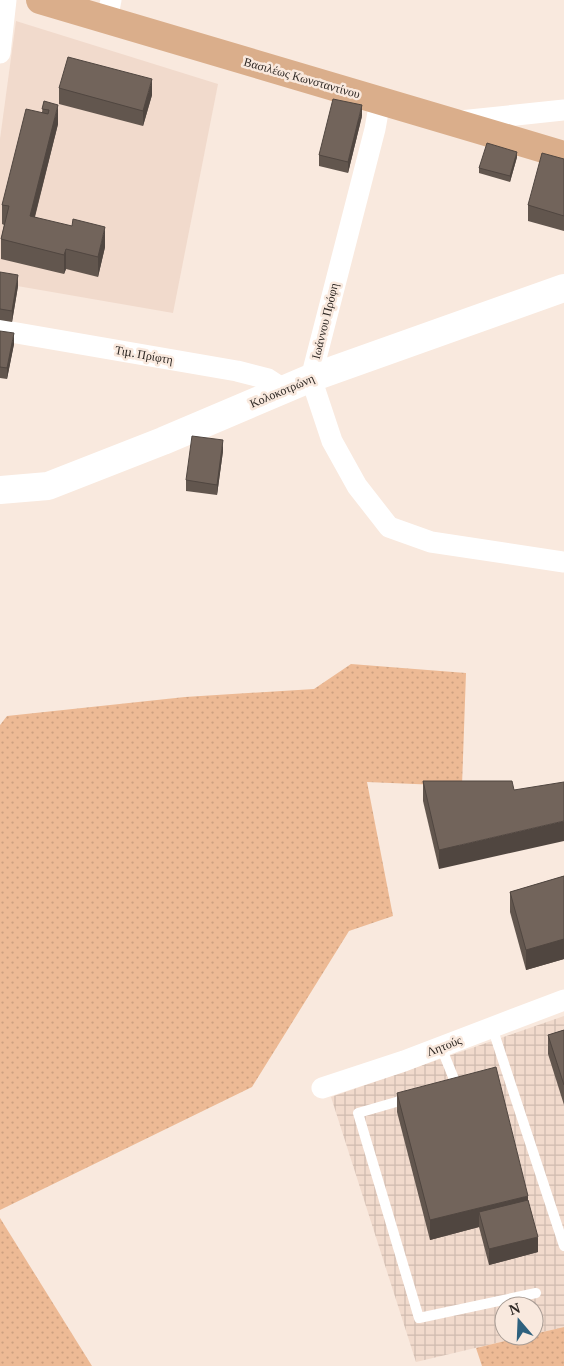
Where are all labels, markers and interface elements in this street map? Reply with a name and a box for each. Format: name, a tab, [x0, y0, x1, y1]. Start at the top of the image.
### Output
street label: Βασιλέως Κωνσταντίνου	[242, 54, 362, 101]
street label: Ιωάννου Πρόφη	[308, 281, 341, 360]
street label: Τιμ. Πρίφτη	[114, 342, 174, 367]
street label: Κολοκοτρώνη	[247, 370, 316, 411]
street label: Λητούς	[424, 1032, 464, 1059]
north arrow	[494, 1296, 544, 1346]
text: N	[506, 1297, 523, 1319]

